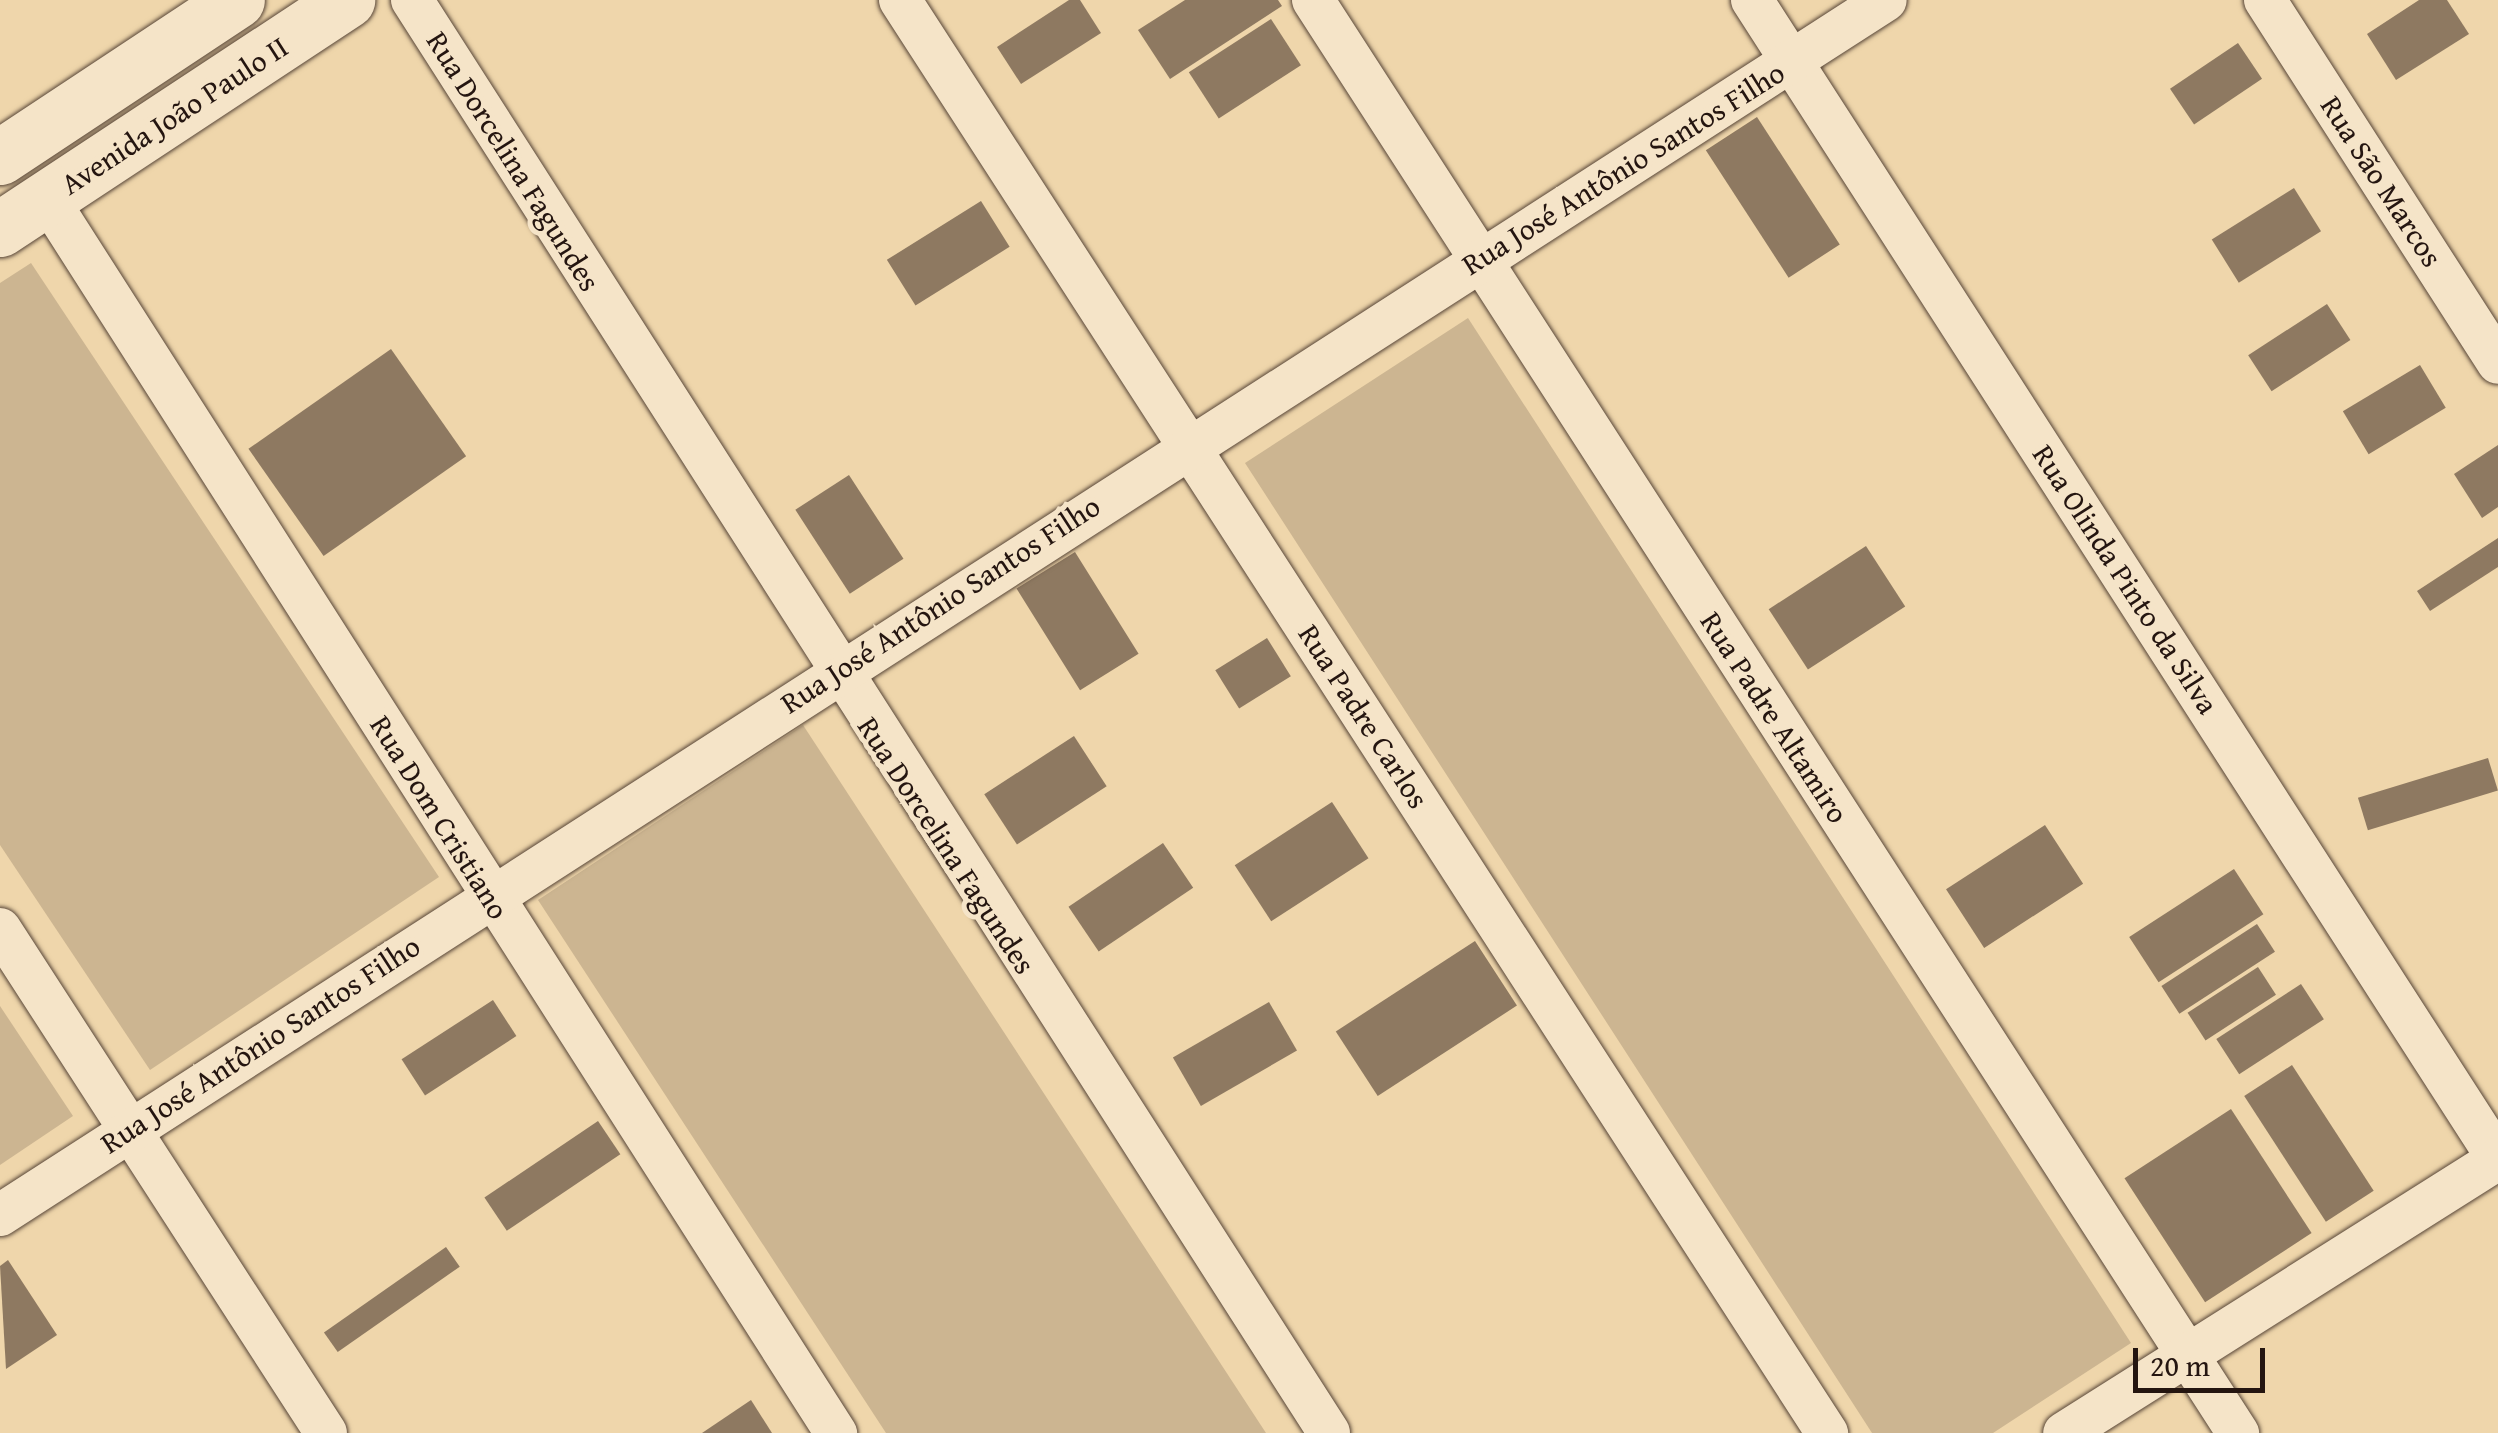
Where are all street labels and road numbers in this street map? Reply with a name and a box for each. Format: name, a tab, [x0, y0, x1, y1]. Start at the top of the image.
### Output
street label: Rua Dorcelina Fagundes	[419, 25, 609, 297]
street label: Avenida João Paulo II	[54, 28, 294, 202]
street label: Rua José Antônio Santos Filho	[1455, 54, 1791, 282]
street label: Rua São Marcos	[2313, 89, 2451, 273]
street label: Rua Olinda Pinto da Silva	[2025, 438, 2227, 720]
street label: Rua José Antônio Santos Filho	[774, 487, 1106, 721]
street label: Rua Padre Altamiro	[1693, 605, 1857, 829]
street label: Rua Padre Carlos	[1291, 617, 1437, 815]
street label: Rua Dom Cristiano	[363, 709, 517, 925]
street label: Rua Dorcelina Fagundes	[850, 710, 1044, 980]
street label: Rua José Antônio Santos Filho	[94, 927, 426, 1161]

